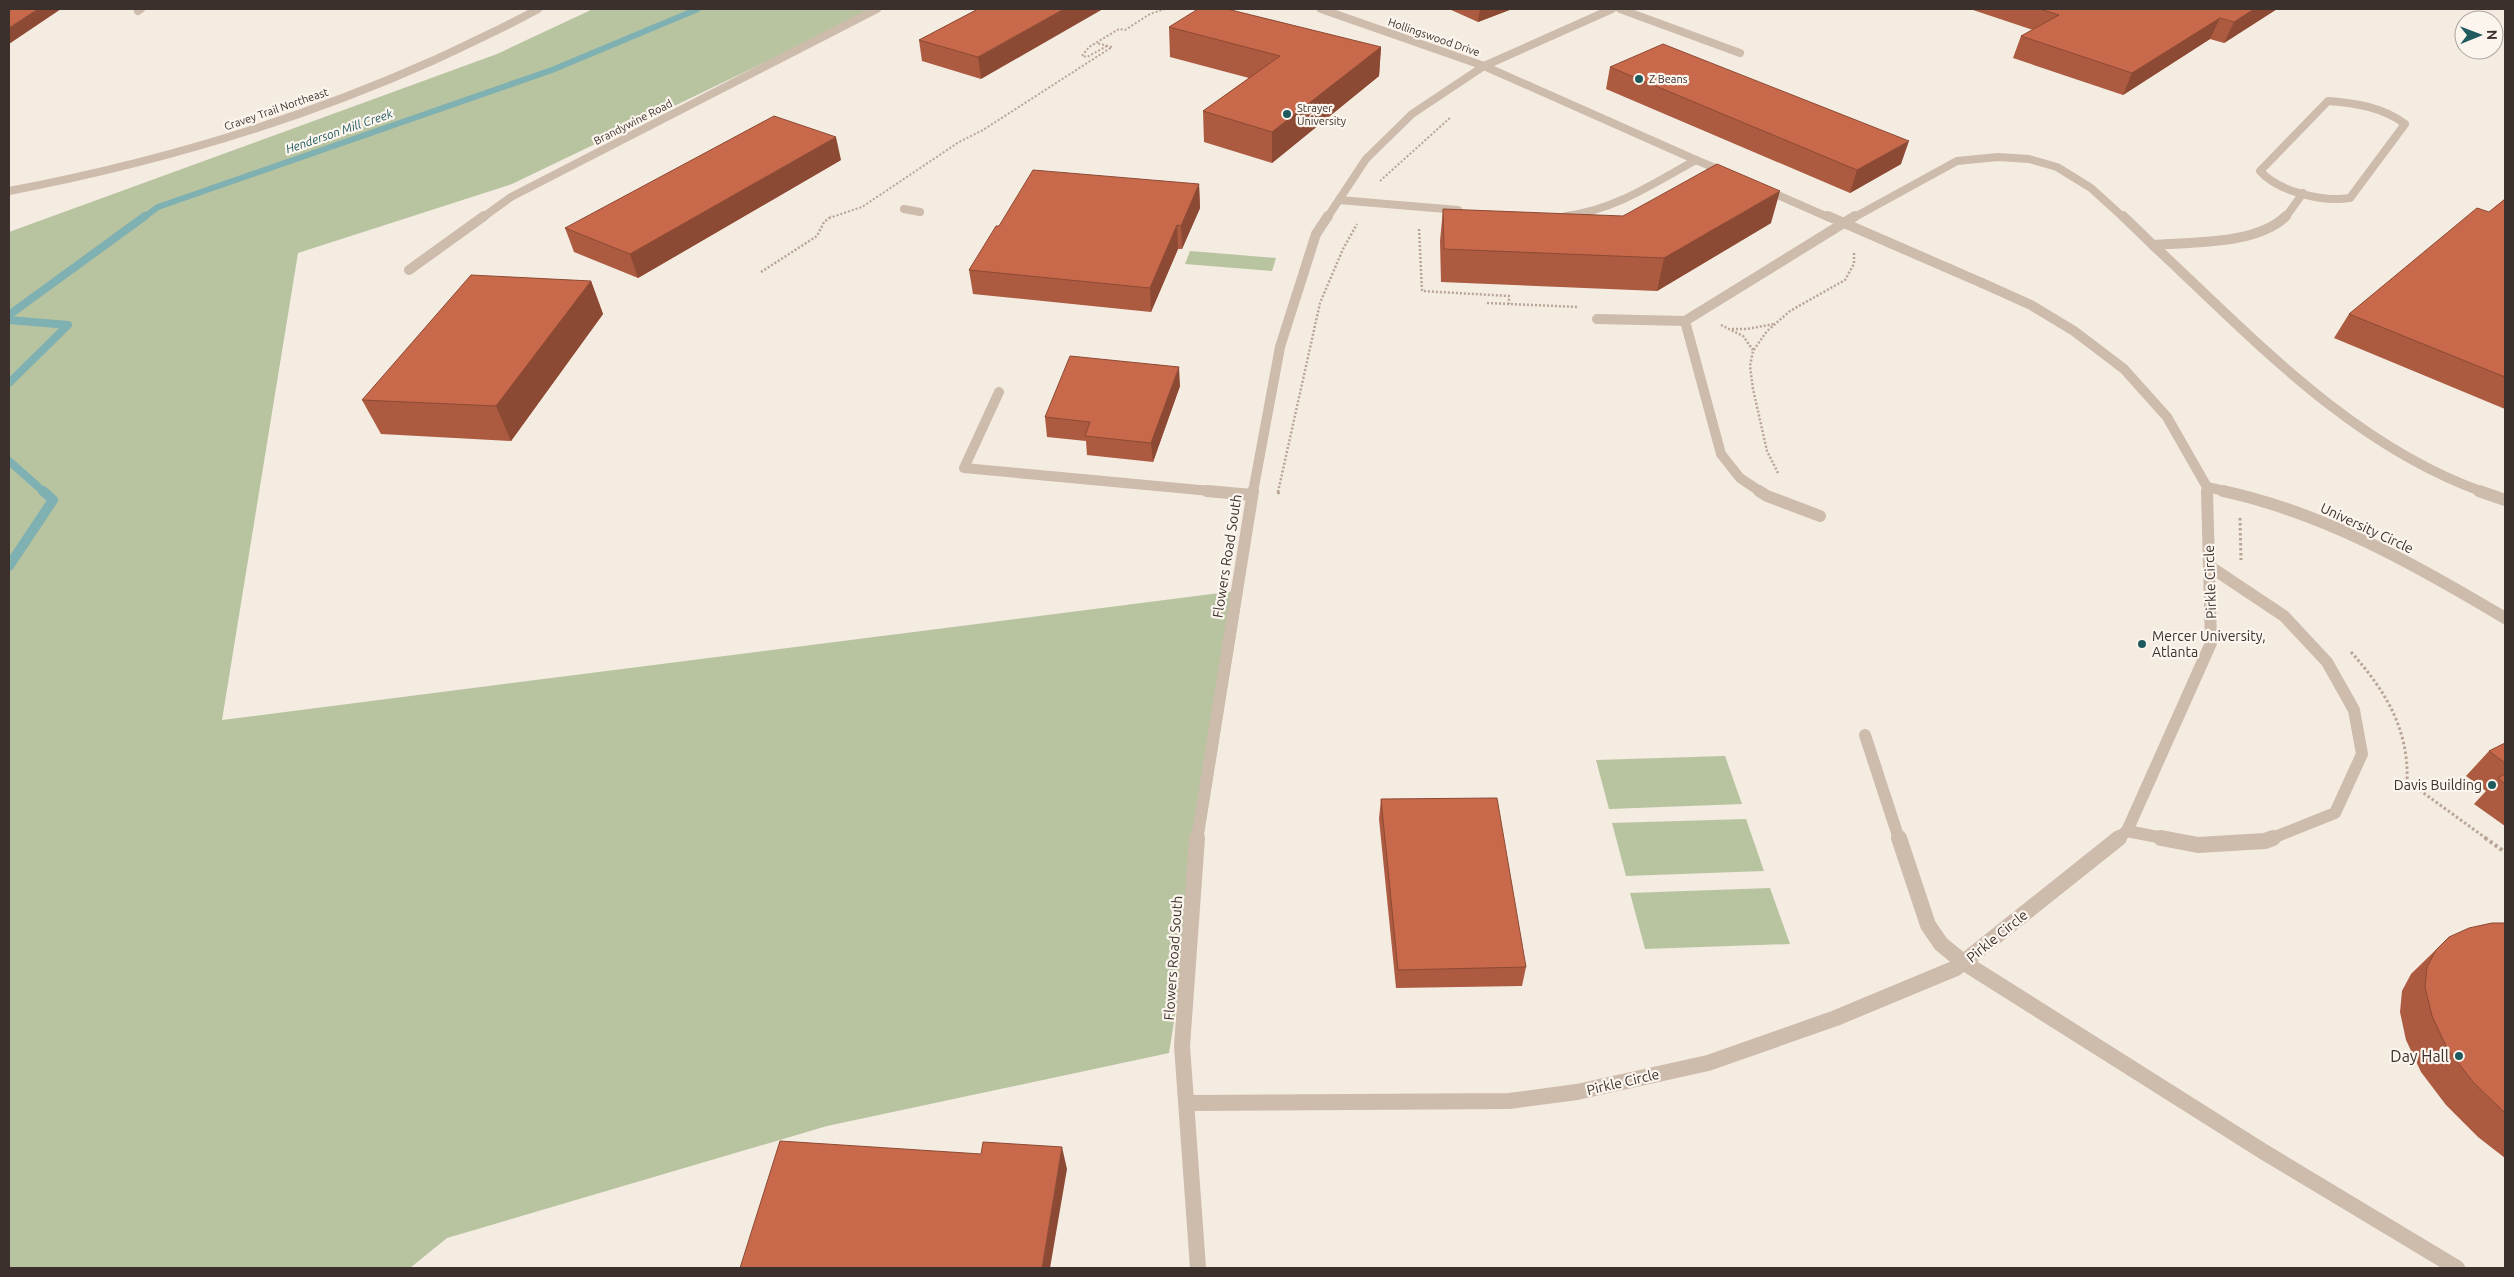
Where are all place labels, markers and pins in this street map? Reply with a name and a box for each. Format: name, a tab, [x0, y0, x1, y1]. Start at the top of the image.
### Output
marker: Z Beans	[1633, 73, 1645, 85]
place label: Z Beans	[1649, 73, 1688, 85]
place label: Strayer University	[1297, 102, 1347, 127]
marker: Strayer University	[1281, 108, 1293, 120]
place label: Mercer University, Atlanta	[2152, 628, 2266, 660]
marker: Mercer University, Atlanta	[2136, 638, 2148, 650]
place label: Davis Building	[2394, 777, 2482, 793]
marker: Davis Building	[2486, 779, 2498, 791]
place label: Day Hall	[2390, 1047, 2449, 1065]
marker: Day Hall	[2453, 1050, 2465, 1062]

